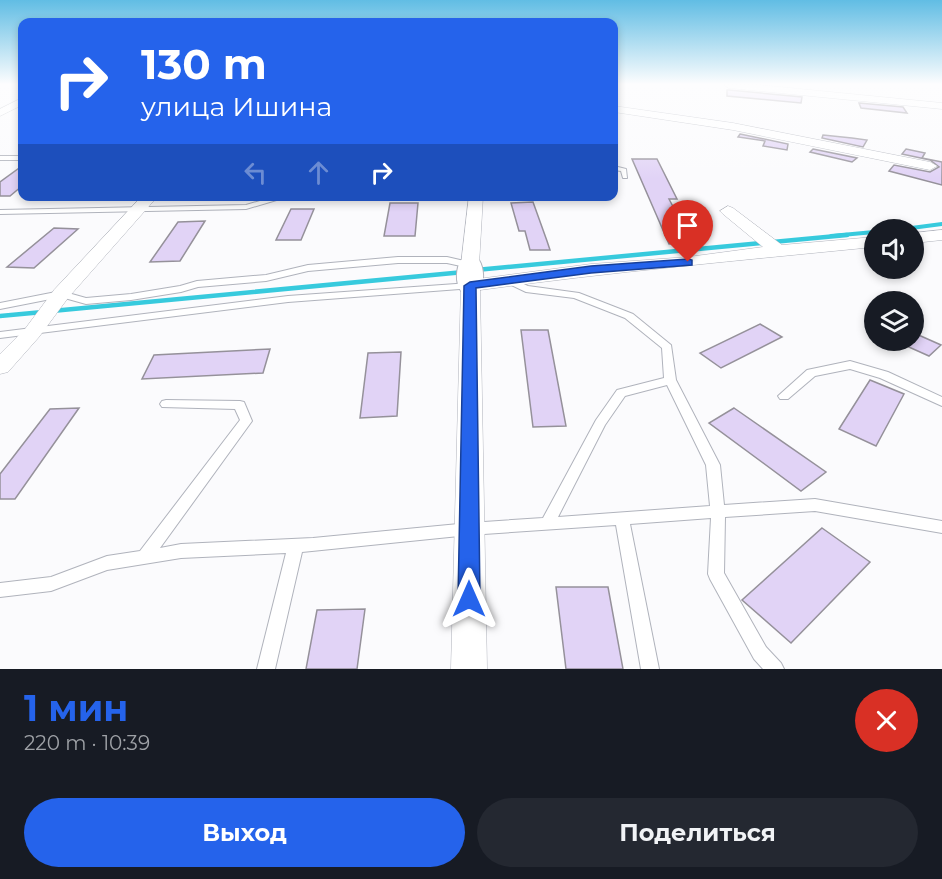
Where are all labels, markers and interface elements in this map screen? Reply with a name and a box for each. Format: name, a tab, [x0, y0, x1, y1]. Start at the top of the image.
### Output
text: 130 m	[141, 38, 267, 90]
icon: right	[42, 42, 120, 120]
text: улица Ишина	[141, 90, 332, 123]
icon: left	[239, 156, 272, 189]
icon: ahead	[302, 156, 335, 189]
icon: right	[365, 156, 398, 189]
pin	[662, 200, 713, 262]
icon: arrive	[671, 209, 704, 242]
map controls	[864, 219, 924, 351]
button: sound	[864, 219, 924, 279]
button: layers	[864, 291, 924, 351]
position arrow	[437, 567, 501, 631]
text: 1 мин	[24, 686, 128, 730]
button: close	[855, 689, 918, 752]
text: 220 m · 10:39	[24, 731, 150, 755]
button: Выход	[24, 798, 465, 867]
button: Поделиться	[477, 798, 918, 867]

